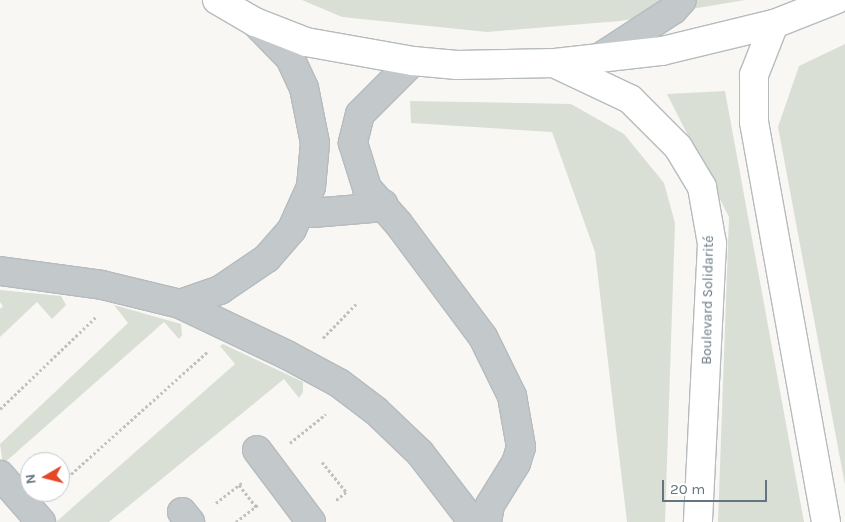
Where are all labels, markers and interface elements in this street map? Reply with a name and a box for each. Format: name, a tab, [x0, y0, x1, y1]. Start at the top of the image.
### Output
street label: Boulevard Solidarité	[698, 235, 718, 365]
north arrow	[20, 452, 70, 502]
scale bar	[665, 470, 770, 502]
text: N	[22, 473, 40, 485]
text: 20 m	[670, 480, 705, 498]

